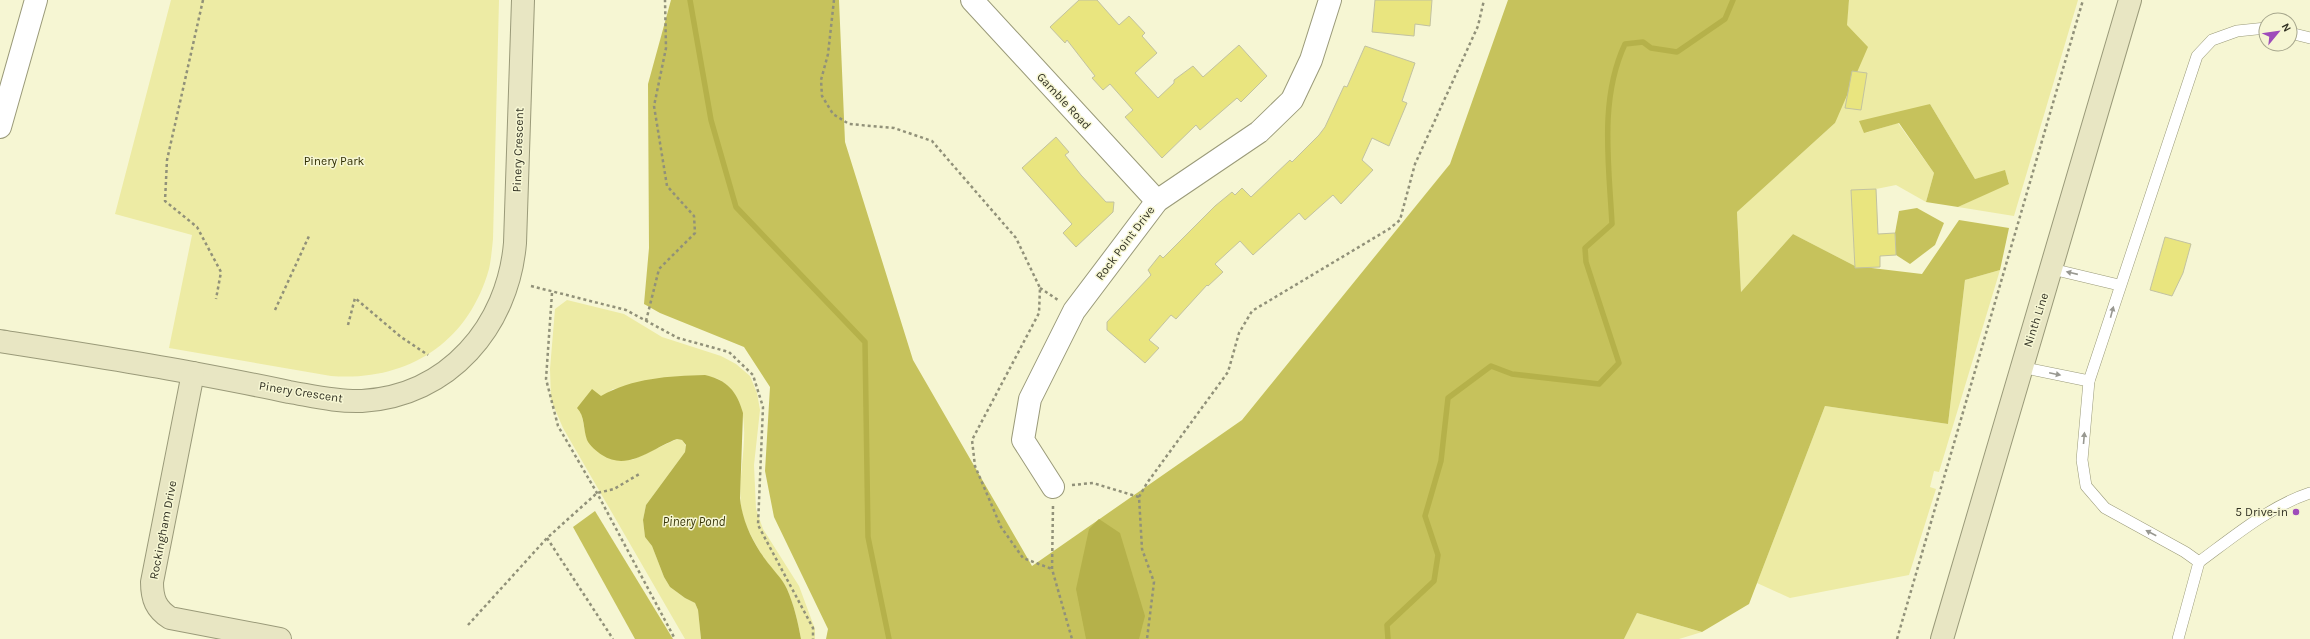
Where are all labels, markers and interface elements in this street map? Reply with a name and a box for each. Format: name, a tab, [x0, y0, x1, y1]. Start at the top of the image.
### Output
north arrow	[2258, 12, 2298, 52]
text: N	[2279, 21, 2294, 34]
street label: Gamble Road	[1034, 70, 1094, 132]
street label: Pinery Crescent	[510, 107, 526, 193]
park label: Pinery Park	[304, 154, 365, 168]
street label: Rock Point Drive	[1093, 203, 1157, 283]
one-way arrow	[2066, 270, 2078, 276]
street label: Ninth Line	[2021, 291, 2051, 349]
one-way arrow	[2109, 306, 2115, 318]
one-way arrow	[2049, 371, 2061, 377]
street label: Pinery Crescent	[258, 378, 344, 406]
one-way arrow	[2081, 432, 2087, 444]
street label: Rockingham Drive	[147, 479, 179, 581]
place label: 5 Drive-in	[2235, 505, 2288, 519]
marker: 5 Drive-in	[2291, 507, 2301, 517]
water label: Pinery Pond	[663, 514, 725, 529]
one-way arrow	[2145, 530, 2157, 537]

